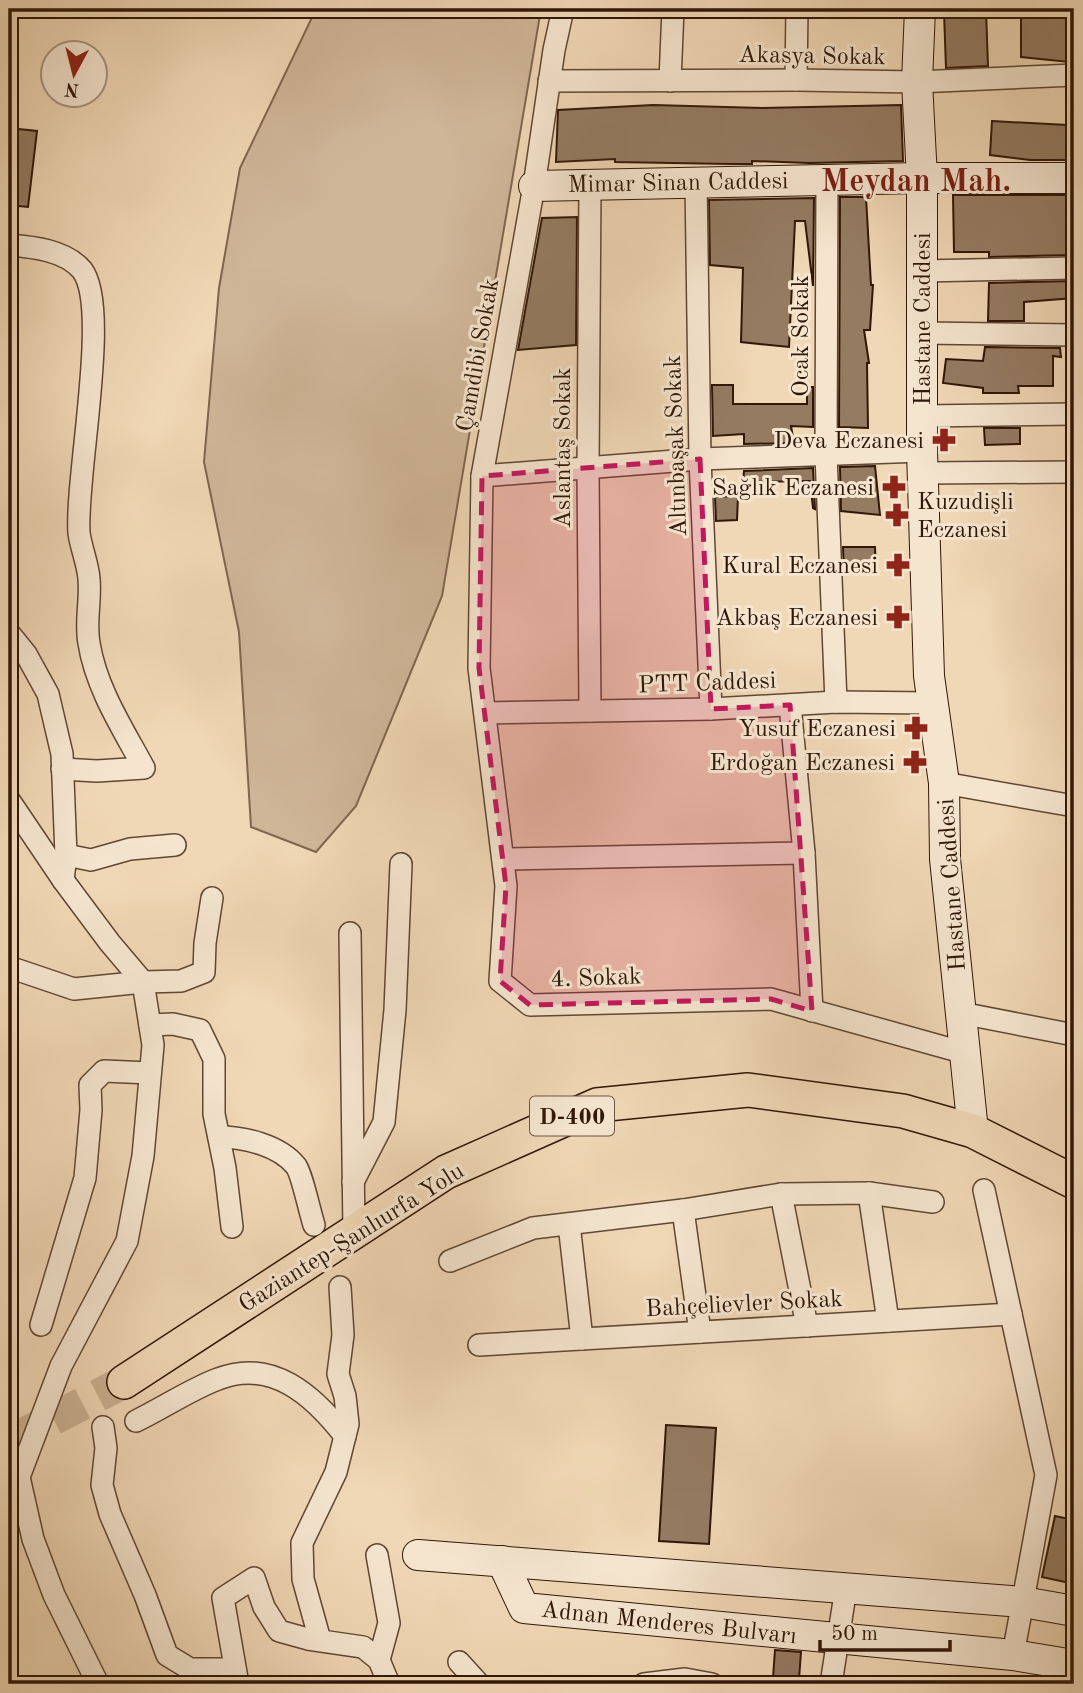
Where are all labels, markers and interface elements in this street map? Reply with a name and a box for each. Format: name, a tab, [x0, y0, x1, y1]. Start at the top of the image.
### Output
north arrow	[38, 38, 108, 108]
street label: Akasya Sokak	[738, 44, 886, 70]
text: N	[63, 78, 81, 99]
district label: Meydan Mah.	[821, 167, 1011, 199]
street label: Mimar Sinan Caddesi	[567, 170, 789, 198]
street label: Hastane Caddesi	[912, 232, 936, 406]
street label: Ocak Sokak	[790, 275, 814, 397]
street label: Çamdibi Sokak	[454, 277, 504, 434]
street label: Altınbaşak Sokak	[662, 355, 692, 537]
street label: Aslantaş Sokak	[552, 367, 576, 529]
pharmacy icon: Deva Eczanesi	[930, 426, 958, 454]
place label: Deva Eczanesi	[773, 430, 924, 454]
pharmacy icon: Sağlık Eczanesi	[880, 473, 908, 501]
place label: Sağlık Eczanesi	[712, 477, 874, 501]
place label: Kuzudişli Eczanesi	[917, 491, 1014, 543]
pharmacy icon: Kuzudişli Eczanesi	[883, 501, 911, 529]
pharmacy icon: Kural Eczanesi	[884, 551, 912, 579]
place label: Kural Eczanesi	[722, 555, 878, 579]
pharmacy icon: Akbaş Eczanesi	[884, 603, 912, 631]
place label: Akbaş Eczanesi	[716, 607, 878, 631]
street label: PTT Caddesi	[638, 670, 777, 698]
pharmacy icon: Yusuf Eczanesi	[902, 714, 930, 742]
place label: Yusuf Eczanesi	[738, 718, 896, 742]
pharmacy icon: Erdoğan Eczanesi	[901, 748, 929, 776]
place label: Erdoğan Eczanesi	[709, 752, 895, 776]
street label: Hastane Caddesi	[935, 798, 971, 972]
street label: 4. Sokak	[550, 965, 642, 993]
road number: D-400	[530, 1096, 614, 1135]
street label: Gaziantep-Şanlıurfa Yolu	[235, 1159, 469, 1318]
street label: Bahçelievler Sokak	[645, 1288, 843, 1322]
street label: Adnan Menderes Bulvarı	[540, 1599, 798, 1649]
scale bar	[820, 1609, 950, 1653]
text: 50 m	[831, 1624, 878, 1645]

